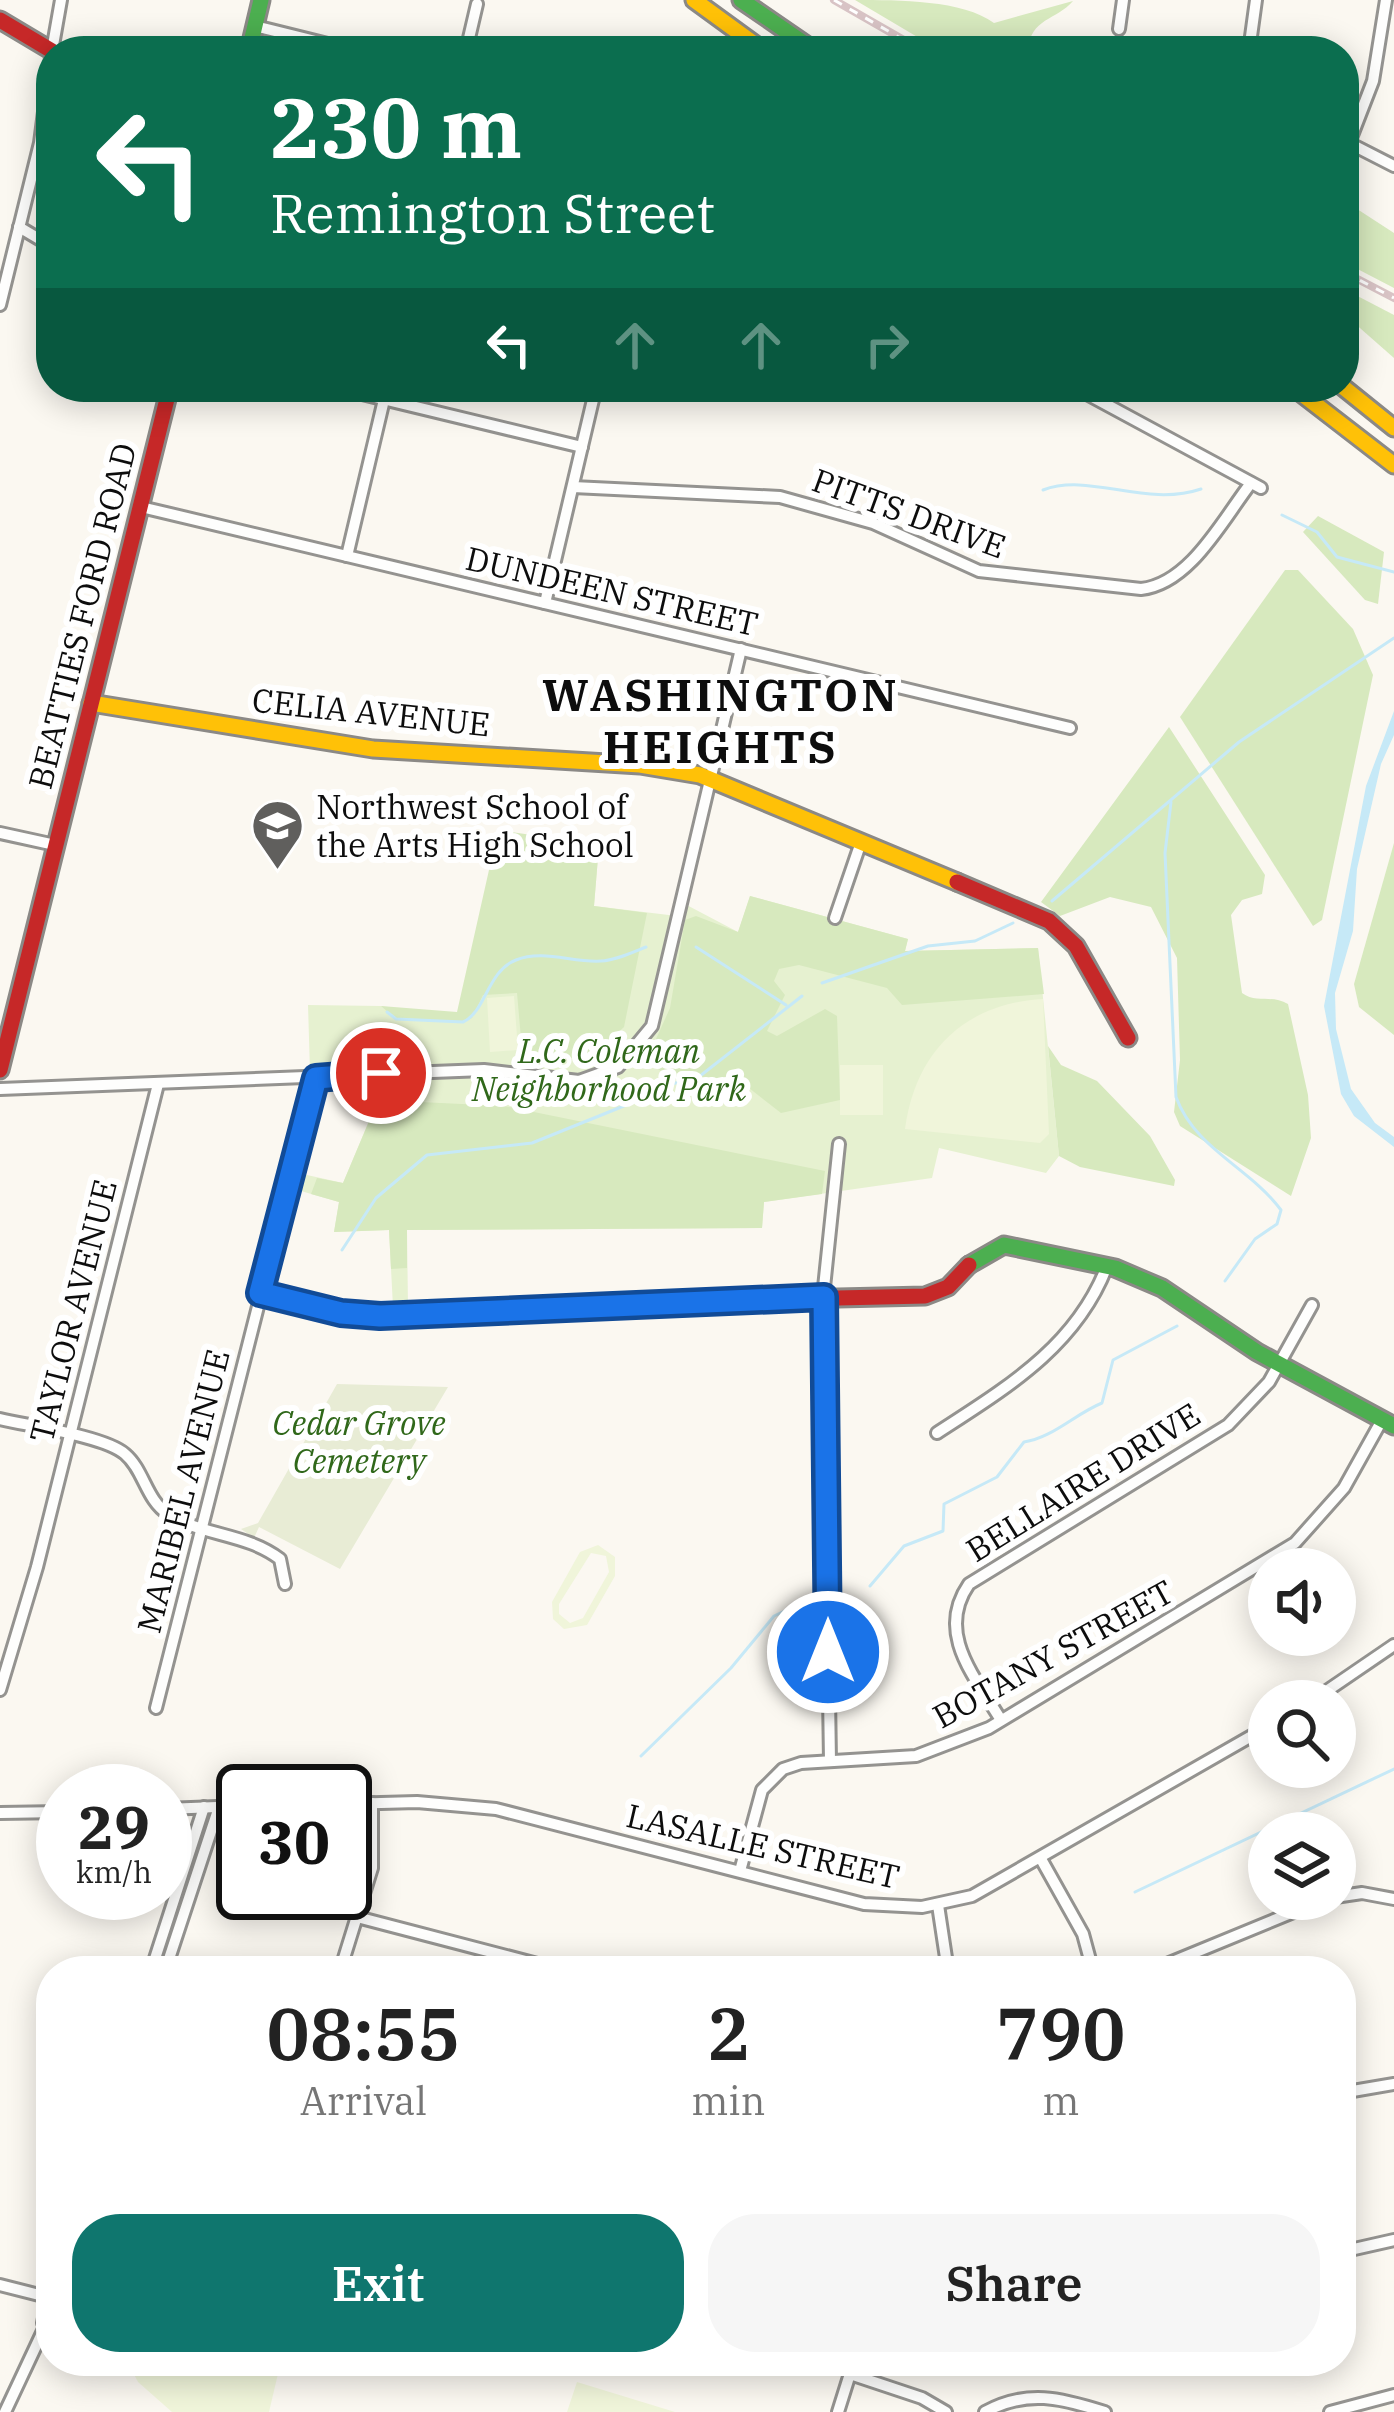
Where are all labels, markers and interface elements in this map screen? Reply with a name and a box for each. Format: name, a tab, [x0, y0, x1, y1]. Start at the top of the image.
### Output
text: 230 m	[270, 72, 522, 181]
icon: left	[72, 84, 228, 240]
text: Remington Street	[270, 178, 715, 248]
icon: left	[476, 312, 542, 378]
icon: ahead	[602, 312, 668, 378]
icon: ahead	[728, 312, 794, 378]
icon: right	[854, 312, 920, 378]
street label: BEATTIES FORD ROAD	[18, 438, 145, 793]
street label: PITTS DRIVE	[807, 458, 1012, 567]
street label: DUNDEEN STREET	[462, 536, 762, 645]
district label: WASHINGTON HEIGHTS	[542, 665, 900, 775]
street label: CELIA AVENUE	[250, 678, 492, 745]
place label: Northwest School of the Arts High School	[316, 785, 634, 866]
school or university icon: Northwest School of the Arts High School	[249, 798, 305, 872]
pin	[330, 1022, 432, 1124]
park label: L.C. Coleman Neighborhood Park	[471, 1029, 747, 1110]
icon: arrive	[348, 1040, 414, 1106]
street label: TAYLOR AVENUE	[19, 1175, 126, 1447]
street label: MARIBEL AVENUE	[126, 1345, 239, 1637]
street label: BELLAIRE DRIVE	[958, 1392, 1208, 1571]
park label: Cedar Grove Cemetery	[272, 1401, 446, 1482]
map controls	[1248, 1548, 1356, 1920]
button: sound	[1248, 1548, 1356, 1656]
street label: BOTANY STREET	[925, 1570, 1181, 1737]
position arrow	[765, 1589, 891, 1715]
button: search	[1248, 1680, 1356, 1788]
speed limit sign: 30	[216, 1764, 372, 1920]
text: 29	[78, 1787, 150, 1866]
street label: LASALLE STREET	[622, 1793, 904, 1898]
button: layers	[1248, 1812, 1356, 1920]
text: km/h	[76, 1852, 152, 1891]
text: 08:55	[266, 1986, 461, 2080]
text: 2	[707, 1986, 750, 2080]
text: 790	[996, 1986, 1126, 2080]
text: Arrival	[300, 2075, 427, 2126]
text: min	[691, 2075, 766, 2126]
text: m	[1042, 2075, 1079, 2126]
button: Exit	[72, 2214, 684, 2352]
button: Share	[708, 2214, 1320, 2352]

